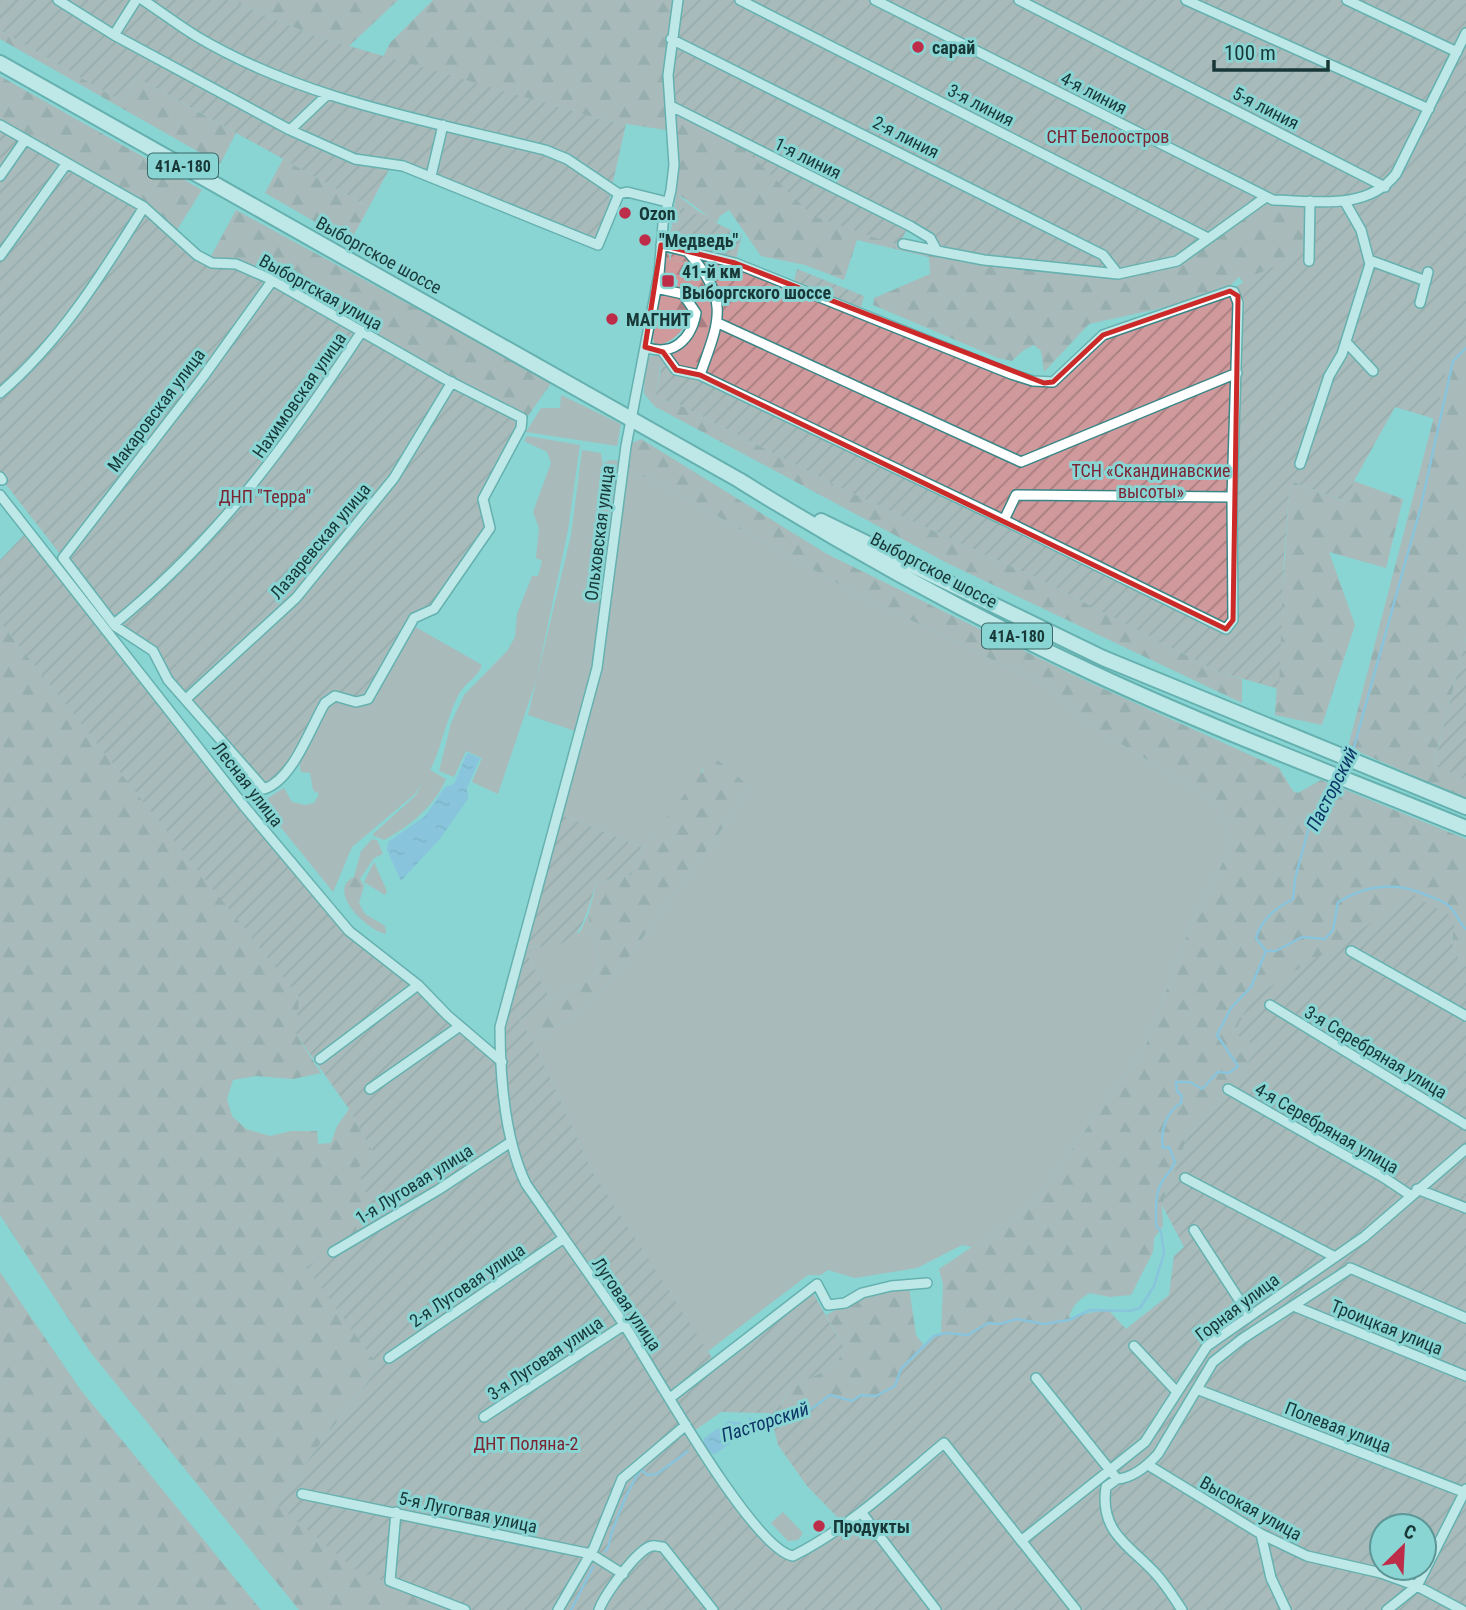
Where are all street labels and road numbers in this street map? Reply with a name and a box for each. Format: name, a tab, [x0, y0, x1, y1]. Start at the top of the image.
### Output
street label: 4-я линия	[1057, 67, 1131, 119]
street label: 3-я линия	[944, 79, 1018, 131]
street label: 5-я линия	[1229, 82, 1303, 134]
street label: 2-я линия	[869, 111, 943, 163]
street label: 1-я линия	[771, 133, 845, 183]
road number: 41А-180	[148, 154, 218, 178]
street label: Выборгское шоссе	[313, 212, 445, 298]
street label: Выборгская улица	[256, 250, 386, 334]
street label: Нахимовская улица	[248, 328, 350, 462]
street label: Макаровская улица	[103, 344, 209, 476]
street label: Ольховская улица	[580, 464, 618, 602]
street label: Лазаревская улица	[265, 479, 375, 603]
street label: Выборгское шоссе	[867, 528, 1001, 612]
road number: 41А-180	[982, 624, 1052, 649]
street label: Лесная улица	[208, 737, 288, 831]
street label: 3-я Серебряная улица	[1301, 1001, 1451, 1103]
street label: 4-я Серебряная улица	[1251, 1078, 1403, 1178]
street label: 1-я Луговая улица	[351, 1139, 477, 1229]
street label: 2-я Луговая улица	[405, 1239, 529, 1331]
street label: Луговая улица	[588, 1253, 666, 1355]
street label: Горная улица	[1191, 1269, 1283, 1345]
street label: Троицкая улица	[1328, 1295, 1446, 1359]
street label: 3-я Луговая улица	[483, 1312, 607, 1404]
street label: Полевая улица	[1282, 1397, 1394, 1457]
street label: Высокая улица	[1196, 1471, 1306, 1545]
street label: 5-я Лугогвая улица	[397, 1487, 539, 1537]

